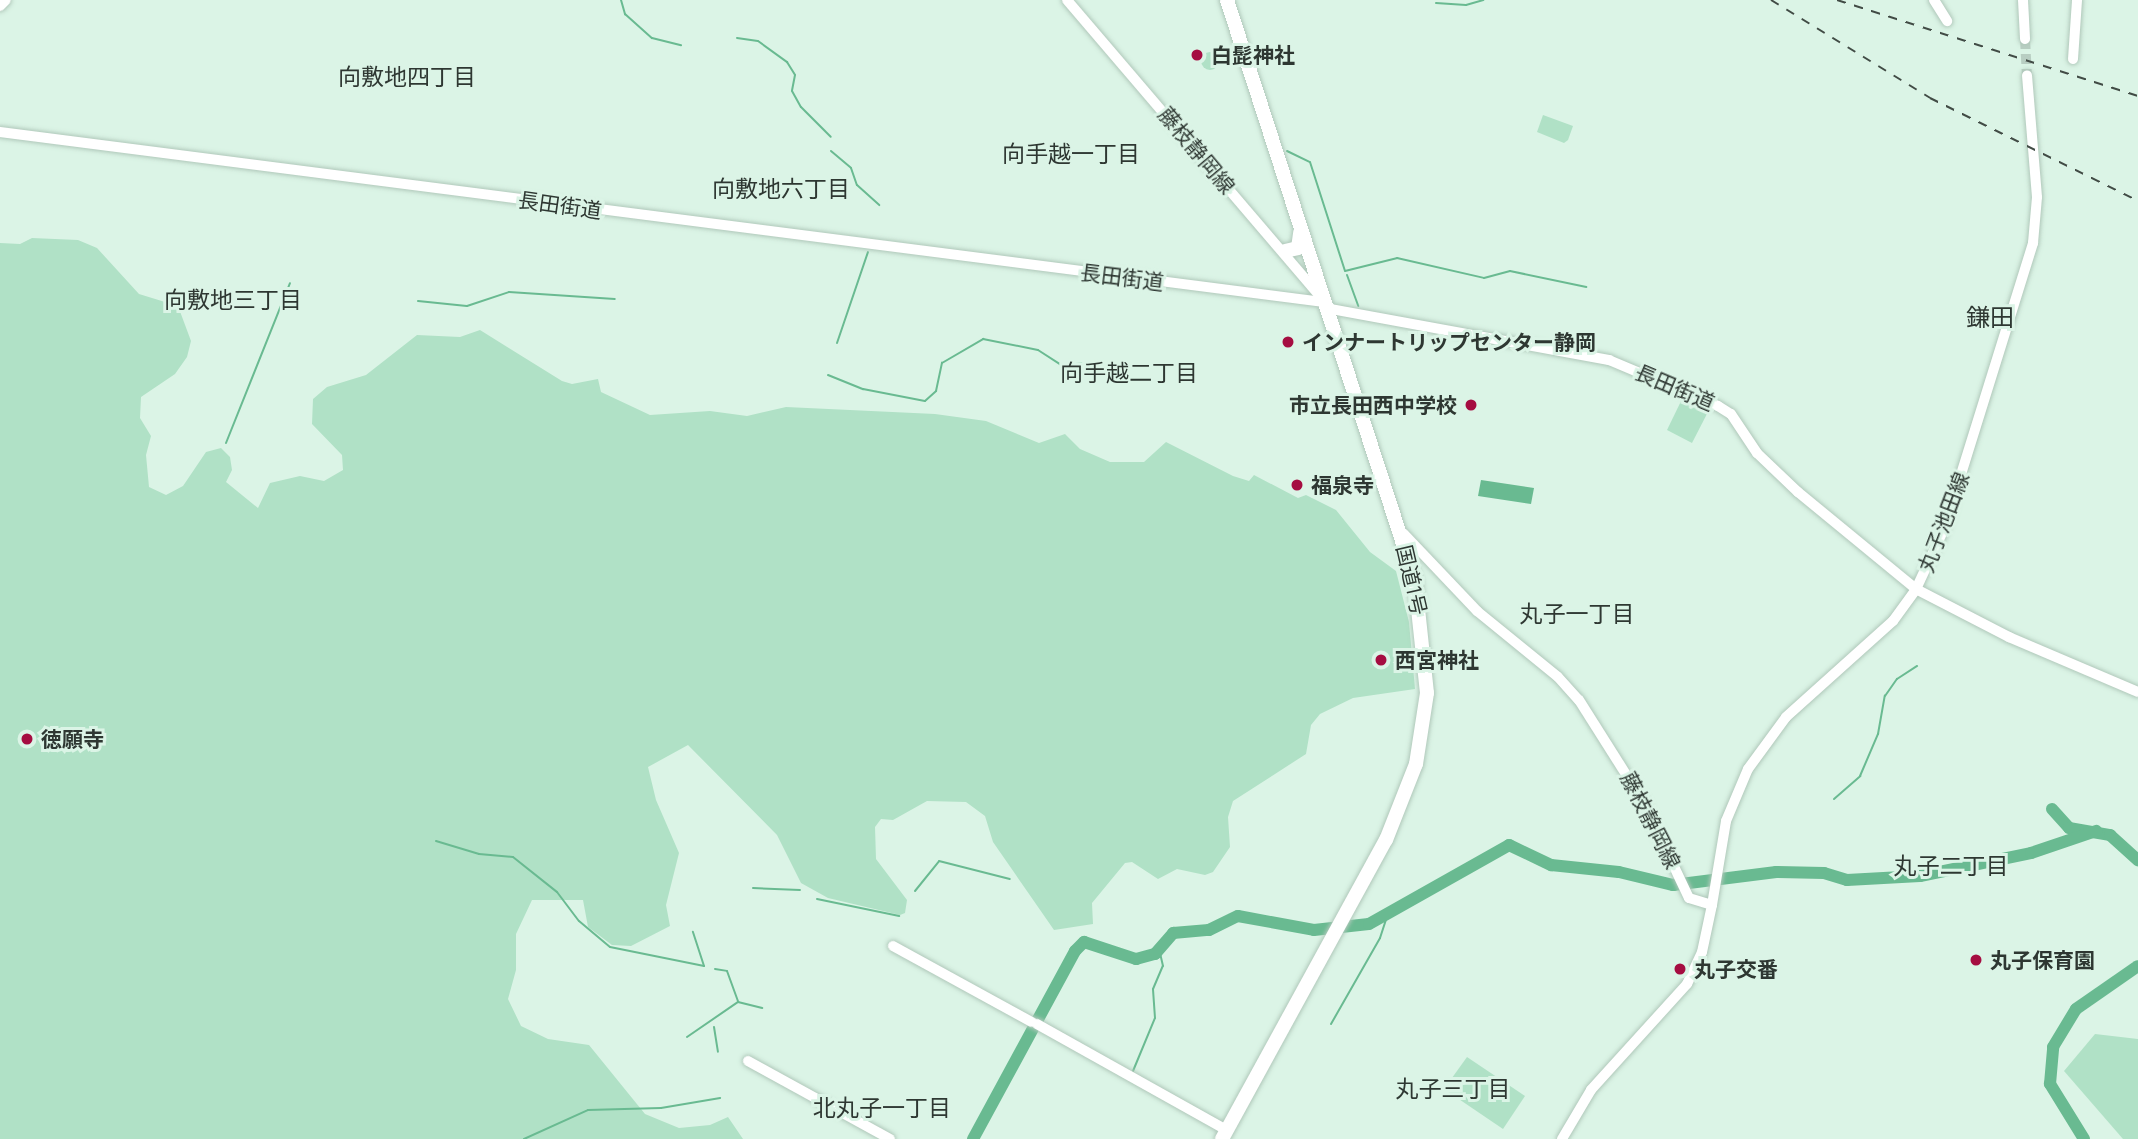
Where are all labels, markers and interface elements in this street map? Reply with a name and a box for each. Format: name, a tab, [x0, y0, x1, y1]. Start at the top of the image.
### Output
place label: 白髭神社	[1211, 42, 1295, 68]
marker: 白髭神社	[1189, 47, 1205, 63]
district label: 向敷地四丁目	[338, 62, 476, 90]
street label: 藤枝静岡線	[1154, 102, 1240, 198]
district label: 向手越一丁目	[1002, 139, 1140, 167]
district label: 向敷地六丁目	[712, 174, 850, 202]
street label: 長田街道	[517, 187, 603, 223]
street label: 長田街道	[1079, 259, 1165, 295]
district label: 向敷地三丁目	[164, 285, 302, 313]
district label: 鎌田	[1966, 303, 2014, 331]
place label: インナートリップセンター静岡	[1302, 329, 1596, 355]
marker: インナートリップセンター静岡	[1280, 334, 1296, 350]
district label: 向手越二丁目	[1060, 358, 1198, 386]
street label: 長田街道	[1631, 359, 1719, 415]
place label: 市立長田西中学校	[1289, 392, 1457, 418]
marker: 市立長田西中学校	[1463, 397, 1479, 413]
street label: 丸子池田線	[1912, 468, 1974, 576]
place label: 福泉寺	[1311, 472, 1374, 498]
marker: 福泉寺	[1289, 477, 1305, 493]
street label: 国道1号	[1392, 542, 1432, 618]
district label: 丸子一丁目	[1520, 599, 1634, 627]
place label: 西宮神社	[1395, 647, 1479, 673]
marker: 西宮神社	[1373, 652, 1389, 668]
place label: 徳願寺	[41, 726, 104, 752]
marker: 徳願寺	[19, 731, 35, 747]
street label: 藤枝静岡線	[1616, 768, 1686, 872]
district label: 丸子二丁目	[1894, 851, 2008, 879]
place label: 丸子保育園	[1990, 947, 2095, 973]
marker: 丸子保育園	[1968, 952, 1984, 968]
place label: 丸子交番	[1694, 956, 1778, 982]
marker: 丸子交番	[1672, 961, 1688, 977]
district label: 丸子三丁目	[1396, 1074, 1510, 1102]
district label: 北丸子一丁目	[813, 1093, 951, 1121]

